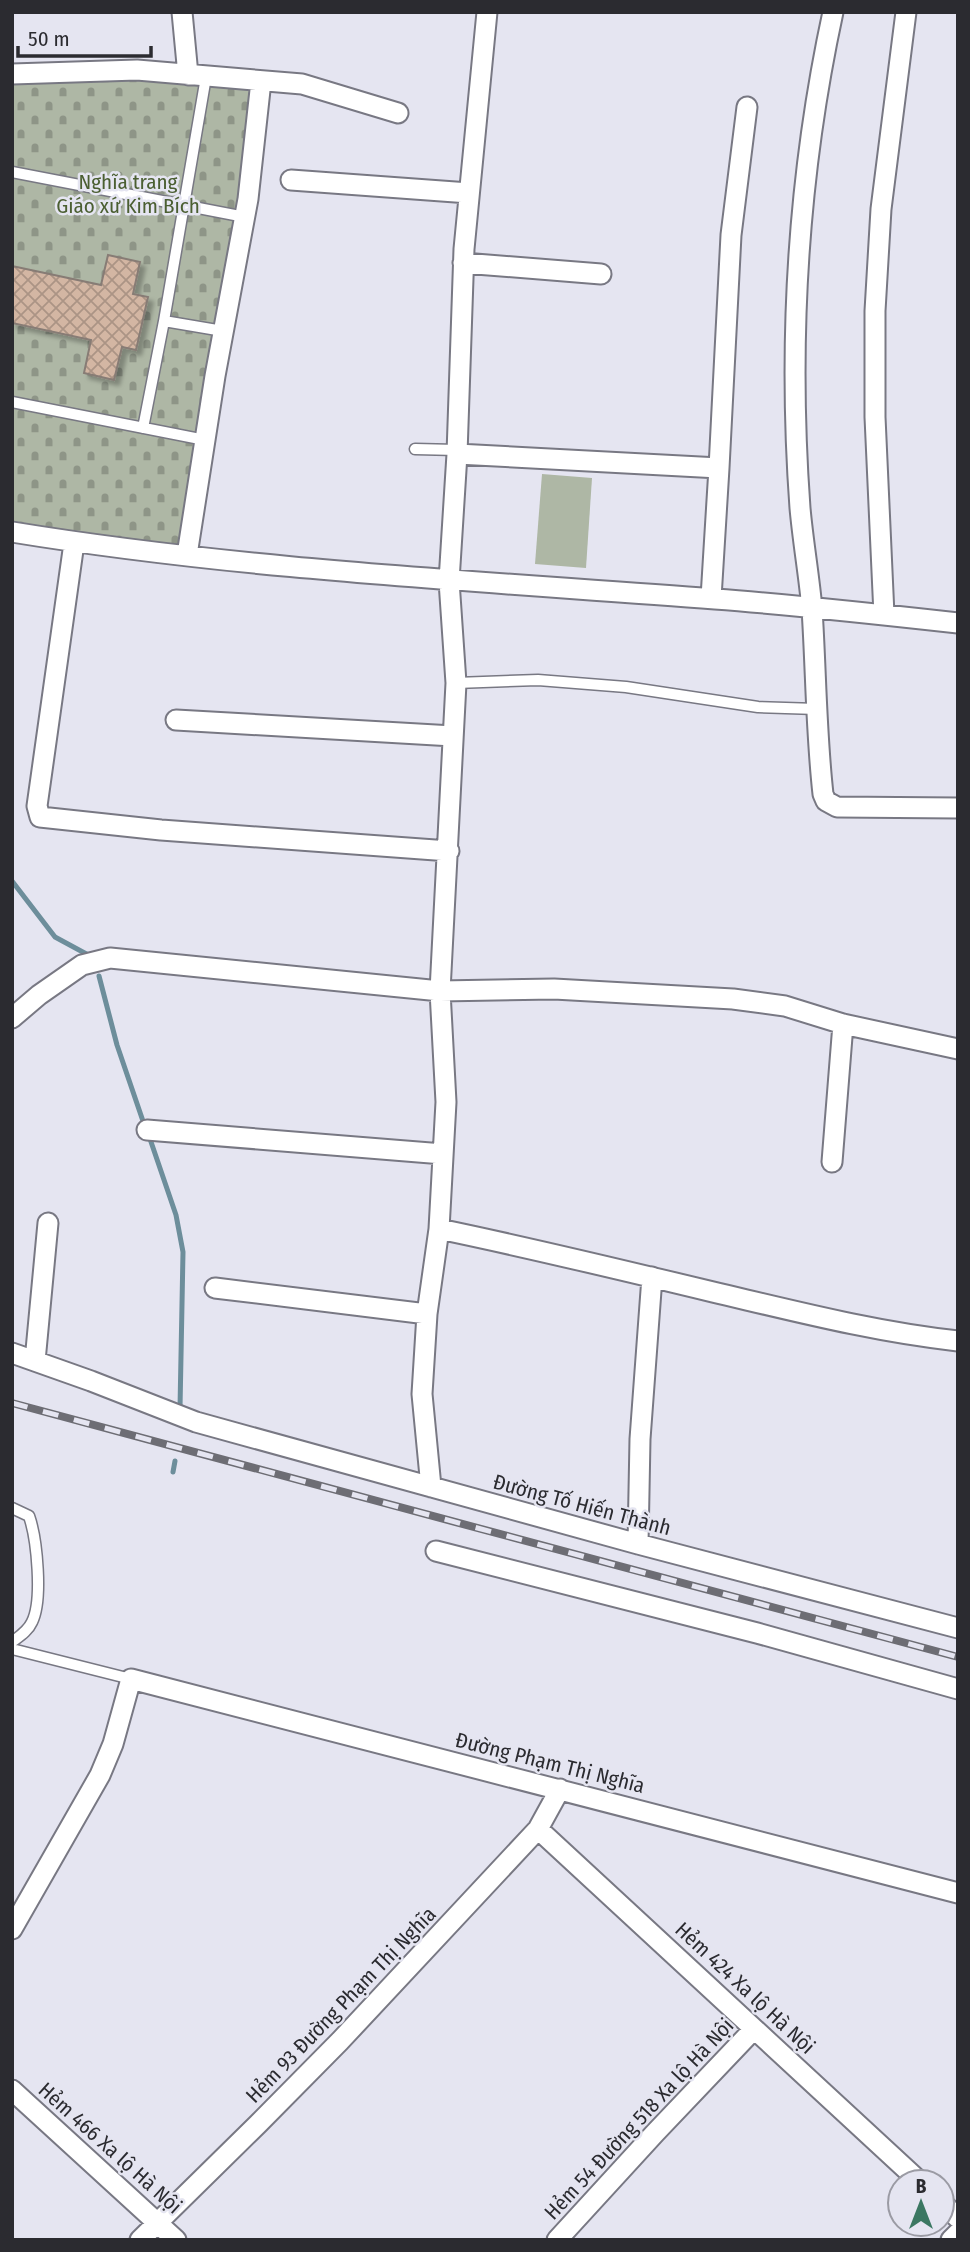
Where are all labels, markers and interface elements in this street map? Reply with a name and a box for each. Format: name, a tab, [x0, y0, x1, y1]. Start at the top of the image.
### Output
scale bar	[18, 14, 150, 58]
text: 50 m	[28, 26, 70, 52]
park label: Nghĩa trang Giáo xứ Kim Bích	[56, 169, 200, 219]
street label: Đường Tố Hiến Thành	[490, 1469, 674, 1541]
street label: Đường Phạm Thị Nghĩa	[453, 1727, 647, 1799]
street label: Hẻm 93 Đường Phạm Thị Nghĩa	[240, 1902, 442, 2108]
street label: Hẻm 424 Xa lộ Hà Nội	[670, 1916, 820, 2060]
street label: Hẻm 54 Đường 518 Xa lộ Hà Nội	[539, 2013, 739, 2225]
street label: Hẻm 466 Xa lộ Hà Nội	[33, 2077, 187, 2219]
north arrow	[886, 2168, 956, 2238]
text: B	[916, 2175, 927, 2198]

